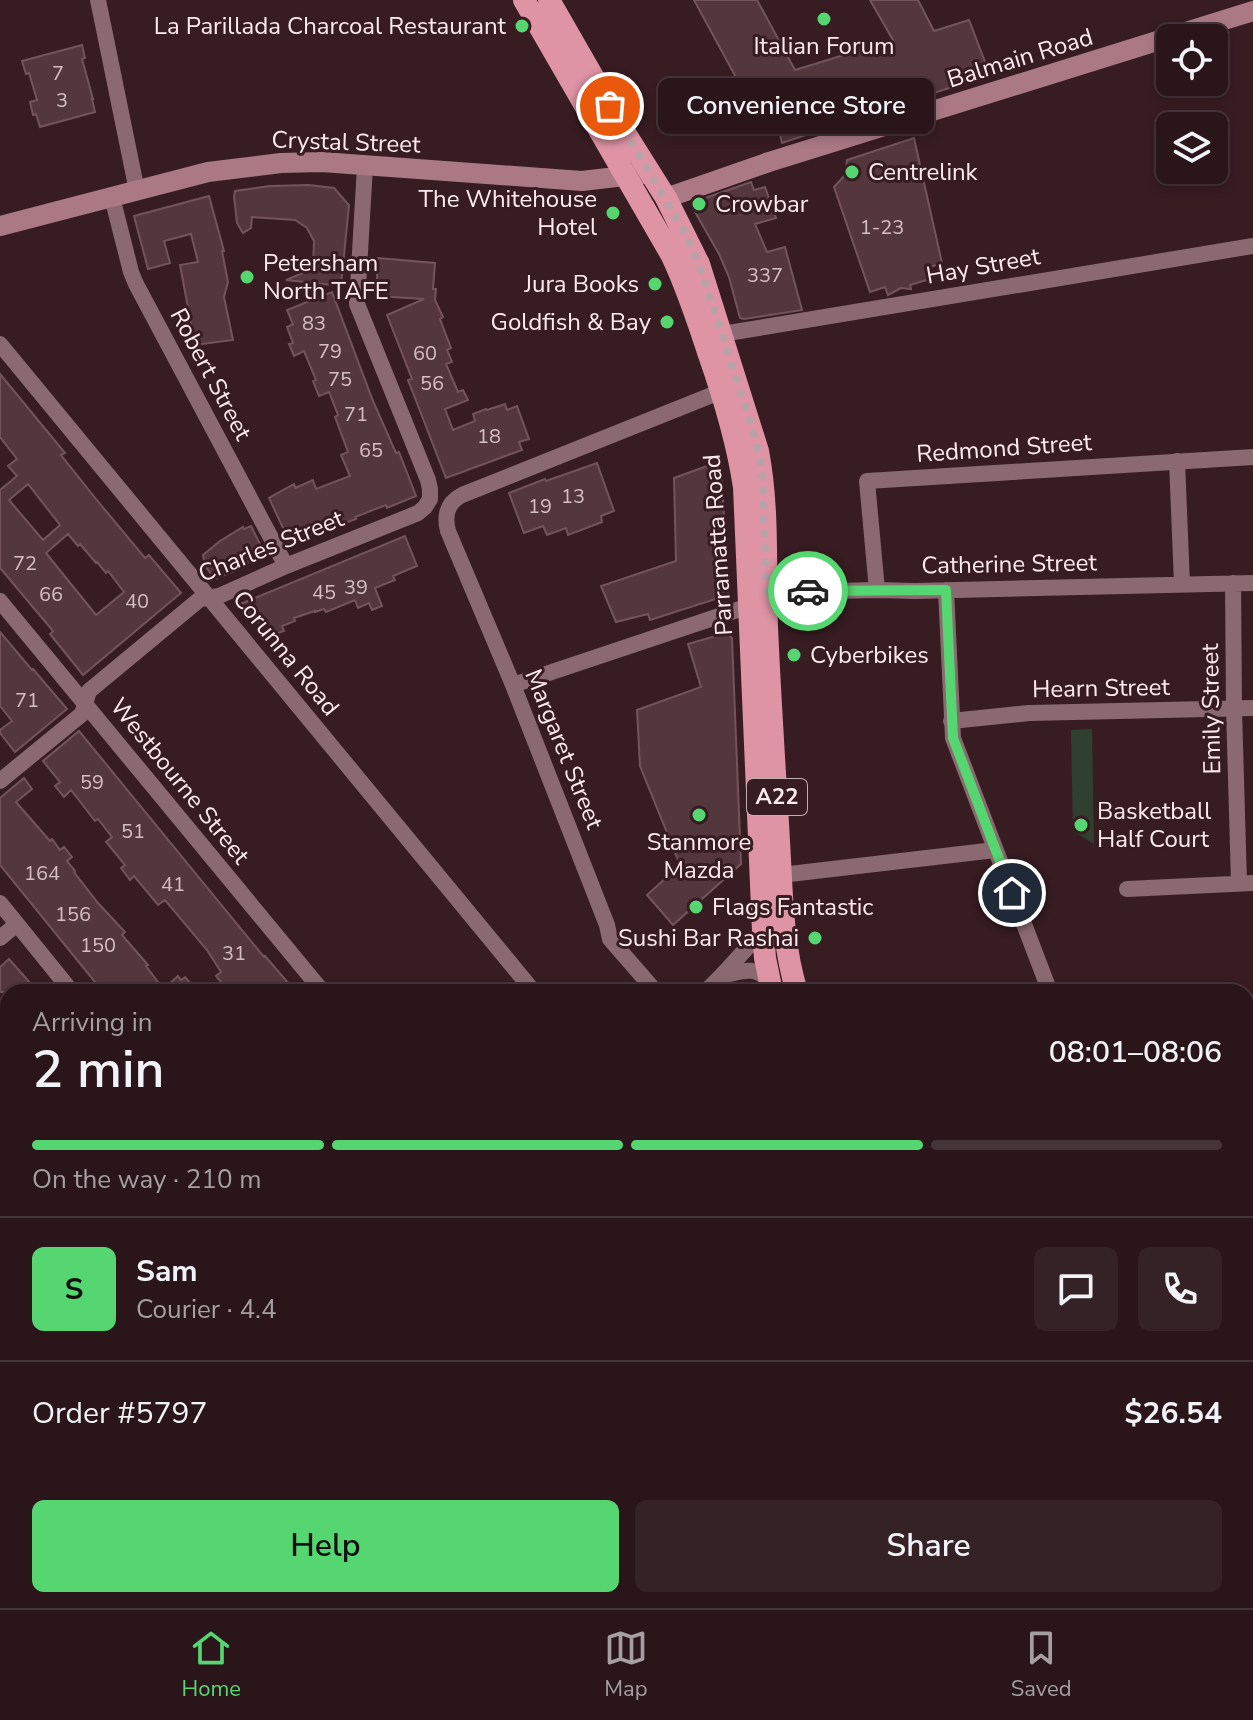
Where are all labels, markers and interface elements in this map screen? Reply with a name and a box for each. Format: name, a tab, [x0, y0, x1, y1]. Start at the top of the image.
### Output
place label: La Parillada Charcoal Restaurant	[154, 10, 507, 42]
marker: Italian Forum	[815, 10, 833, 28]
marker: La Parillada Charcoal Restaurant	[513, 17, 531, 35]
street label: Balmain Road	[943, 21, 1097, 95]
map controls	[1156, 24, 1228, 184]
button: locate	[1156, 24, 1228, 96]
place label: Italian Forum	[753, 30, 895, 62]
house number: 7	[52, 60, 64, 87]
pin	[576, 72, 644, 140]
callout: Convenience Store	[658, 78, 934, 134]
icon: bag	[588, 84, 632, 128]
house number: 3	[56, 87, 68, 114]
text: Convenience Store	[686, 88, 906, 123]
button: layers	[1156, 112, 1228, 184]
street label: Crystal Street	[271, 123, 422, 161]
place label: Centrelink	[868, 156, 979, 188]
marker: Centrelink	[843, 163, 861, 181]
place label: The Whitehouse Hotel	[419, 183, 597, 243]
place label: Crowbar	[715, 188, 809, 220]
marker: Crowbar	[690, 195, 708, 213]
marker: The Whitehouse Hotel	[604, 204, 622, 222]
house number: 1-23	[860, 214, 904, 241]
street label: Hay Street	[924, 240, 1043, 292]
place label: Petersham North TAFE	[263, 247, 389, 307]
house number: 337	[747, 262, 783, 289]
marker: Petersham North TAFE	[238, 268, 256, 286]
place label: Jura Books	[523, 268, 639, 300]
marker: Jura Books	[646, 275, 664, 293]
street label: Robert Street	[163, 302, 259, 446]
place label: Goldfish & Bay	[491, 306, 652, 338]
house number: 83	[302, 310, 326, 337]
marker: Goldfish & Bay	[658, 313, 676, 331]
house number: 79	[318, 338, 342, 365]
house number: 60	[413, 340, 437, 367]
house number: 75	[328, 366, 352, 393]
house number: 56	[420, 370, 444, 397]
house number: 71	[344, 401, 368, 428]
house number: 18	[477, 423, 501, 450]
street label: Redmond Street	[915, 426, 1093, 470]
house number: 65	[359, 437, 383, 464]
street label: Parramatta Road	[696, 453, 740, 637]
house number: 13	[561, 483, 585, 510]
house number: 19	[528, 493, 552, 520]
street label: Charles Street	[194, 502, 349, 590]
street label: Catherine Street	[921, 546, 1098, 582]
house number: 72	[13, 550, 37, 577]
courier	[768, 551, 848, 631]
icon: car	[786, 569, 830, 613]
house number: 39	[344, 574, 368, 601]
house number: 45	[312, 579, 336, 606]
house number: 66	[39, 581, 63, 608]
street label: Corunna Road	[226, 584, 346, 722]
house number: 40	[125, 588, 149, 615]
place label: Cyberbikes	[810, 639, 929, 671]
street label: Emily Street	[1194, 643, 1228, 775]
marker: Cyberbikes	[785, 646, 803, 664]
street label: Margaret Street	[517, 664, 611, 834]
street label: Hearn Street	[1032, 671, 1171, 705]
house number: 71	[15, 687, 39, 714]
street label: Westbourne Street	[103, 691, 257, 871]
house number: 59	[80, 769, 104, 796]
road number: A22	[747, 779, 807, 815]
place label: Basketball Half Court	[1097, 795, 1211, 855]
marker: Stanmore Mazda	[690, 806, 708, 824]
marker: Basketball Half Court	[1072, 816, 1090, 834]
house number: 51	[121, 818, 145, 845]
place label: Stanmore Mazda	[647, 826, 751, 886]
pin	[978, 859, 1046, 927]
house number: 164	[24, 860, 60, 887]
house number: 41	[161, 871, 185, 898]
icon: home	[990, 871, 1034, 915]
place label: Flags Fantastic	[712, 891, 873, 923]
marker: Flags Fantastic	[687, 898, 705, 916]
house number: 156	[55, 901, 91, 928]
place label: Sushi Bar Rashai	[618, 922, 799, 954]
marker: Sushi Bar Rashai	[806, 929, 824, 947]
house number: 150	[80, 932, 116, 959]
house number: 31	[222, 940, 246, 967]
text: Arriving in	[32, 1005, 153, 1040]
text: 08:01–08:06	[1049, 1032, 1222, 1073]
text: 2 min	[32, 1034, 165, 1105]
text: On the way · 210 m	[32, 1162, 261, 1197]
button: chat	[1034, 1247, 1118, 1331]
button: phone	[1138, 1247, 1222, 1331]
text: Sam	[136, 1251, 198, 1292]
text: S	[65, 1269, 83, 1310]
text: Courier · 4.4	[136, 1292, 277, 1327]
text: Order #5797	[32, 1393, 207, 1434]
text: $26.54	[1125, 1393, 1222, 1434]
button: Help	[32, 1500, 619, 1592]
button: Share	[635, 1500, 1222, 1592]
tab: Home	[181, 1626, 241, 1704]
tab: Map	[604, 1626, 648, 1704]
tab: Saved	[1011, 1626, 1072, 1704]

